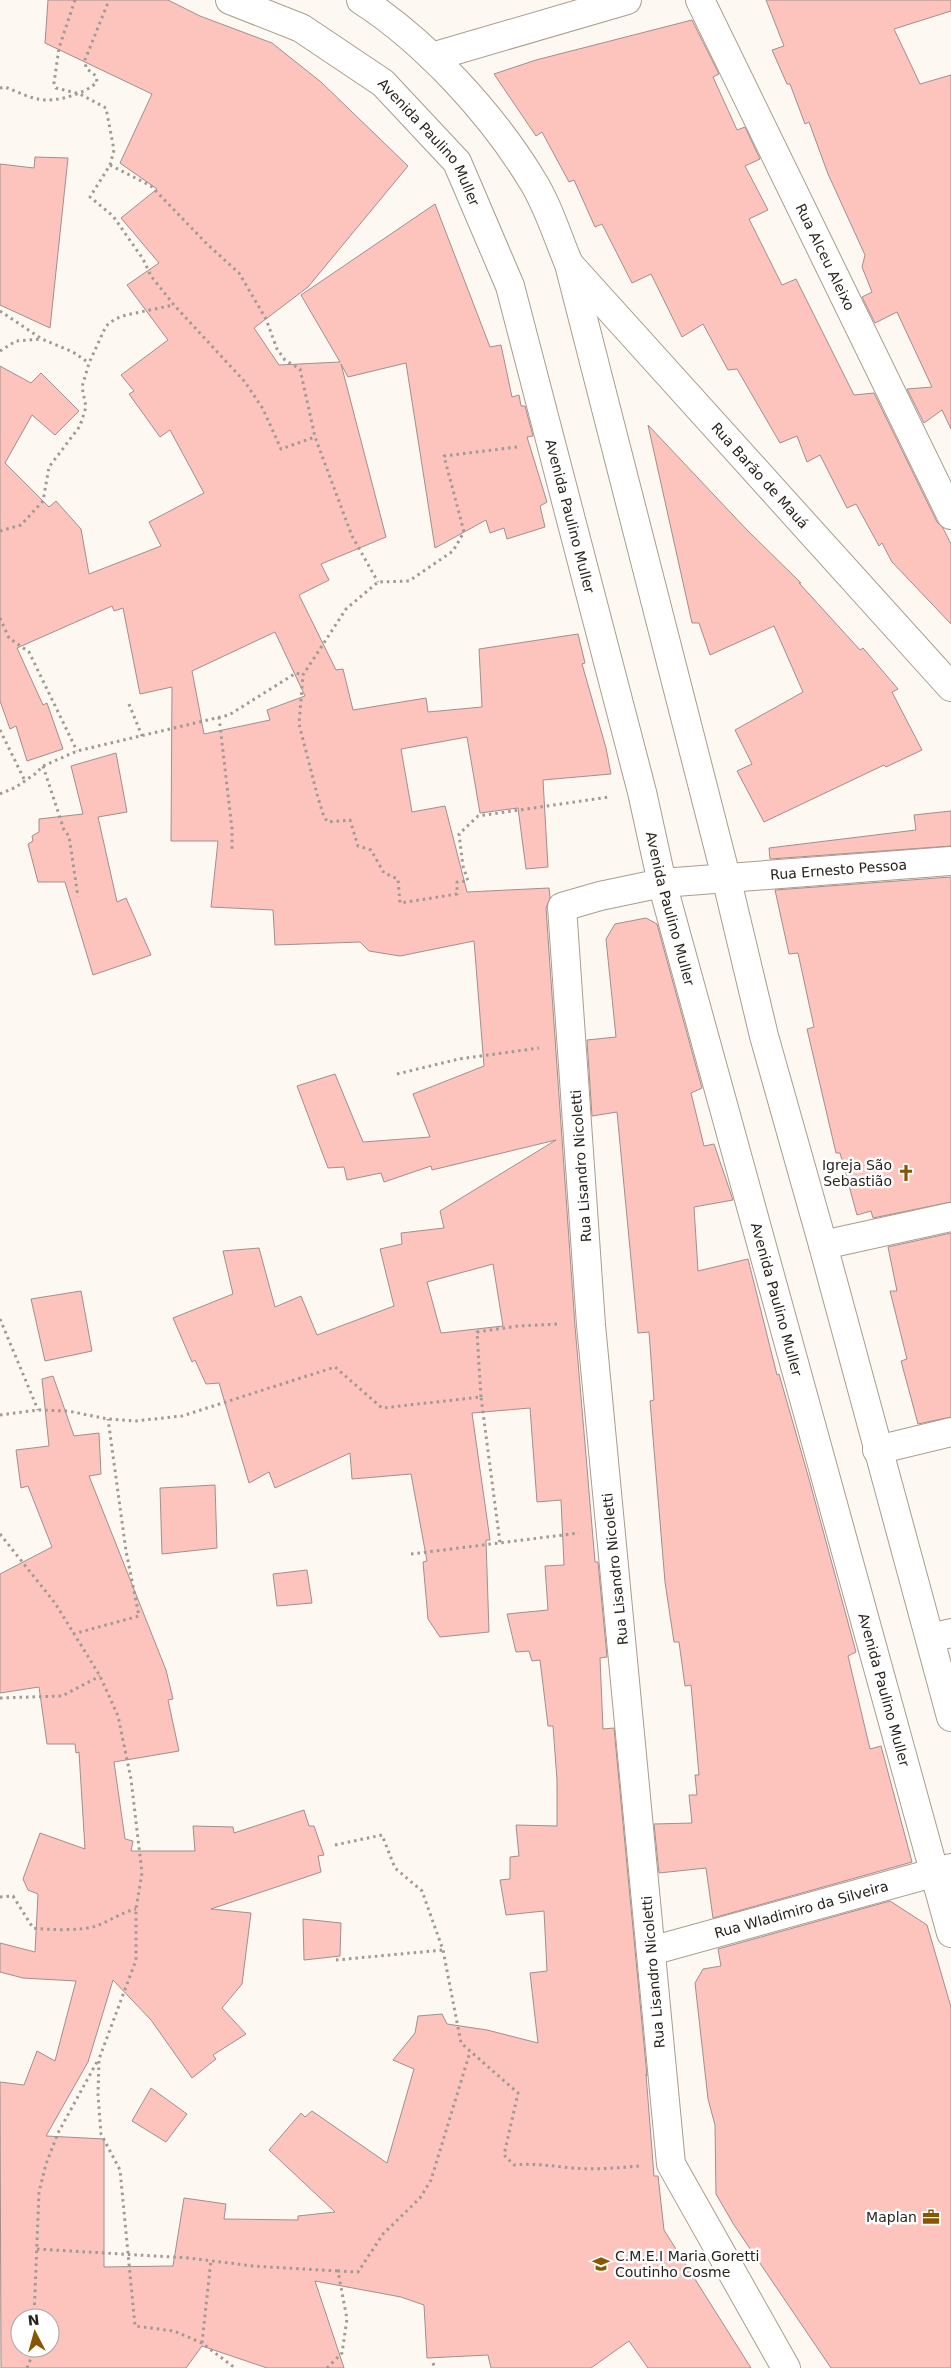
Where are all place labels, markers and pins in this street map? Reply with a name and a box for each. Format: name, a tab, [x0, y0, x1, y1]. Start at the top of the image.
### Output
place label: Igreja São Sebastião	[822, 1157, 892, 1189]
church icon: Igreja São Sebastião	[896, 1163, 916, 1183]
office icon: Maplan	[921, 2207, 941, 2227]
place label: Maplan	[866, 2209, 917, 2225]
place label: C.M.E.I Maria Goretti Coutinho Cosme	[615, 2248, 759, 2280]
school or university icon: C.M.E.I Maria Goretti Coutinho Cosme	[591, 2254, 611, 2274]

